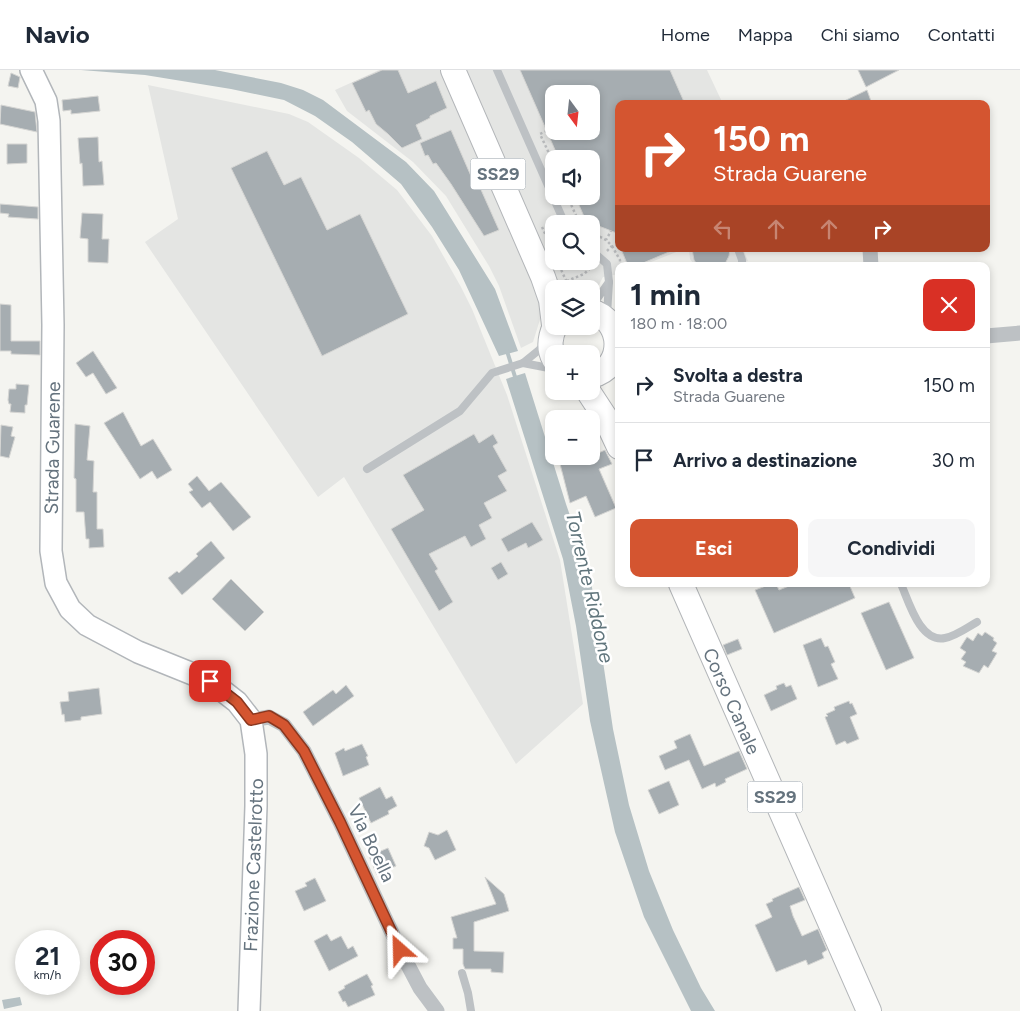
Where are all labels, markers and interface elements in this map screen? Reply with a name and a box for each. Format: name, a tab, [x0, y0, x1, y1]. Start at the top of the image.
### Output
text: Navio	[25, 20, 90, 49]
text: Home	[661, 24, 710, 46]
text: Mappa	[738, 24, 793, 46]
text: Chi siamo	[821, 24, 900, 46]
text: Contatti	[928, 24, 995, 46]
north arrow	[545, 85, 600, 140]
map controls	[545, 85, 600, 465]
text: 150 m	[713, 118, 810, 160]
icon: right	[630, 120, 695, 185]
button: sound	[545, 150, 600, 205]
road number: SS29	[470, 158, 526, 190]
text: Strada Guarene	[713, 160, 867, 187]
button: search	[545, 215, 600, 270]
icon: left	[709, 215, 737, 243]
icon: ahead	[762, 215, 790, 243]
icon: ahead	[815, 215, 843, 243]
icon: right	[868, 215, 896, 243]
text: 1 min	[630, 276, 701, 313]
button: close	[923, 279, 975, 331]
button: layers	[545, 280, 600, 335]
text: 180 m · 18:00	[630, 314, 727, 333]
button: +	[545, 345, 600, 400]
text: Svolta a destra	[673, 364, 803, 387]
icon: right	[630, 371, 658, 399]
text: 150 m	[923, 374, 975, 397]
street label: Strada Guarene	[40, 381, 65, 515]
text: Strada Guarene	[673, 387, 785, 406]
button: −	[545, 410, 600, 465]
icon: arrive	[630, 446, 658, 474]
text: Arrivo a destinazione	[673, 449, 857, 472]
text: 30 m	[932, 449, 975, 472]
water label: Torrente Riddone	[561, 509, 619, 665]
button: Esci	[630, 519, 798, 577]
button: Condividi	[808, 519, 975, 577]
street label: Corso Canale	[698, 644, 765, 758]
pin	[189, 660, 231, 702]
icon: arrive	[196, 667, 224, 695]
street label: Frazione Castelrotto	[239, 778, 268, 952]
road number: SS29	[748, 782, 802, 812]
street label: Via Boella	[343, 801, 400, 886]
position arrow	[373, 923, 425, 975]
speed limit sign: 30	[90, 930, 155, 995]
text: 21	[35, 941, 60, 971]
text: km/h	[34, 968, 61, 982]

